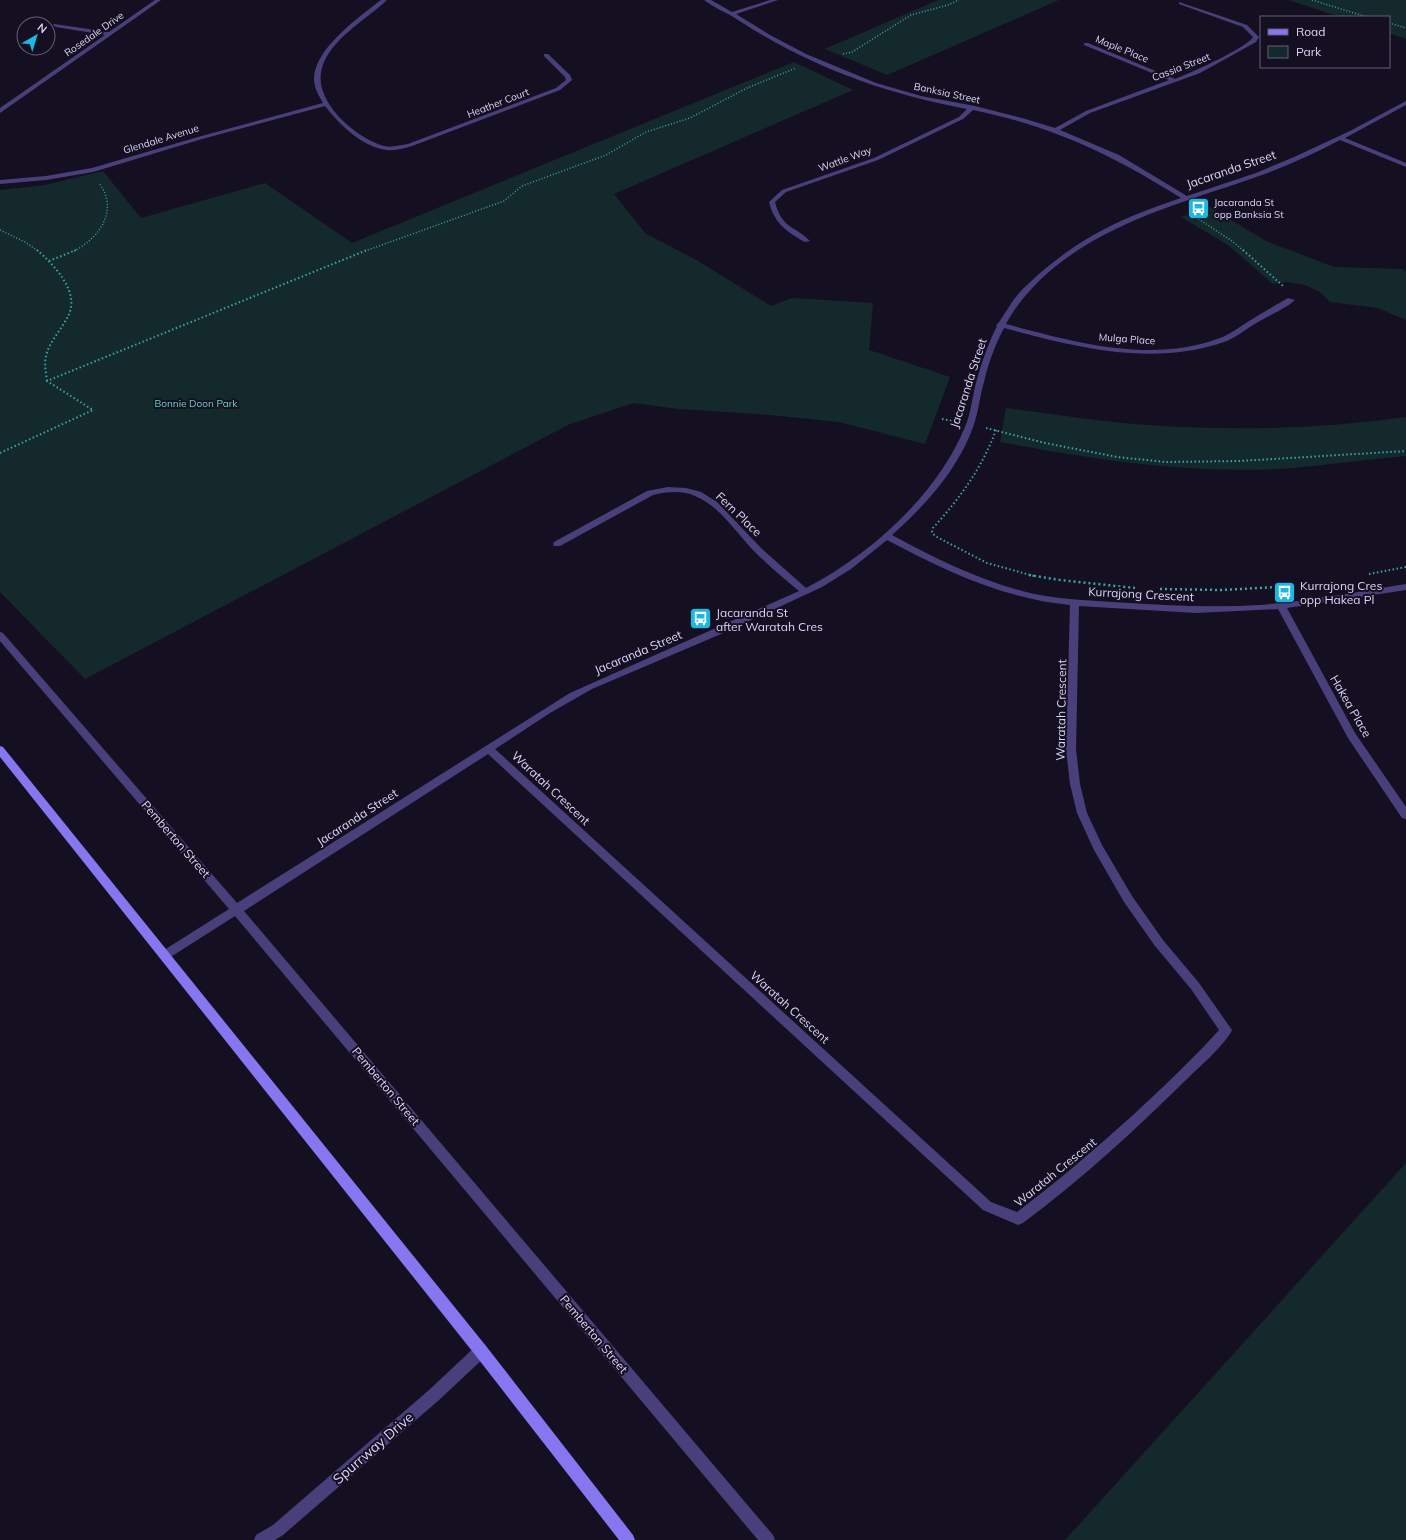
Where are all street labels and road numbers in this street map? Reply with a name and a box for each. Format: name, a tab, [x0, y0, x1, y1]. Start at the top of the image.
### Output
street label: Rosedale Drive	[62, 9, 126, 59]
street label: Maple Place	[1094, 32, 1150, 66]
street label: Cassia Street	[1150, 50, 1212, 84]
street label: Banksia Street	[913, 80, 982, 106]
street label: Heather Court	[465, 85, 531, 121]
street label: Glendale Avenue	[122, 121, 200, 157]
street label: Wattle Way	[817, 143, 874, 175]
street label: Jacaranda Street	[1184, 147, 1278, 191]
street label: Mulga Place	[1098, 331, 1156, 347]
street label: Jacaranda Street	[946, 336, 990, 430]
street label: Fern Place	[713, 489, 765, 539]
street label: Kurrajong Crescent	[1088, 584, 1194, 604]
street label: Jacaranda Street	[592, 627, 684, 677]
street label: Waratah Crescent	[1053, 659, 1069, 761]
street label: Hakea Place	[1327, 672, 1375, 740]
street label: Waratah Crescent	[509, 748, 593, 828]
street label: Jacaranda Street	[314, 785, 400, 849]
street label: Pemberton Street	[138, 797, 214, 881]
street label: Waratah Crescent	[747, 967, 833, 1047]
street label: Pemberton Street	[349, 1044, 423, 1128]
street label: Waratah Crescent	[1011, 1134, 1099, 1210]
street label: Pemberton Street	[557, 1292, 631, 1376]
street label: Spurrway Drive	[329, 1408, 417, 1488]

